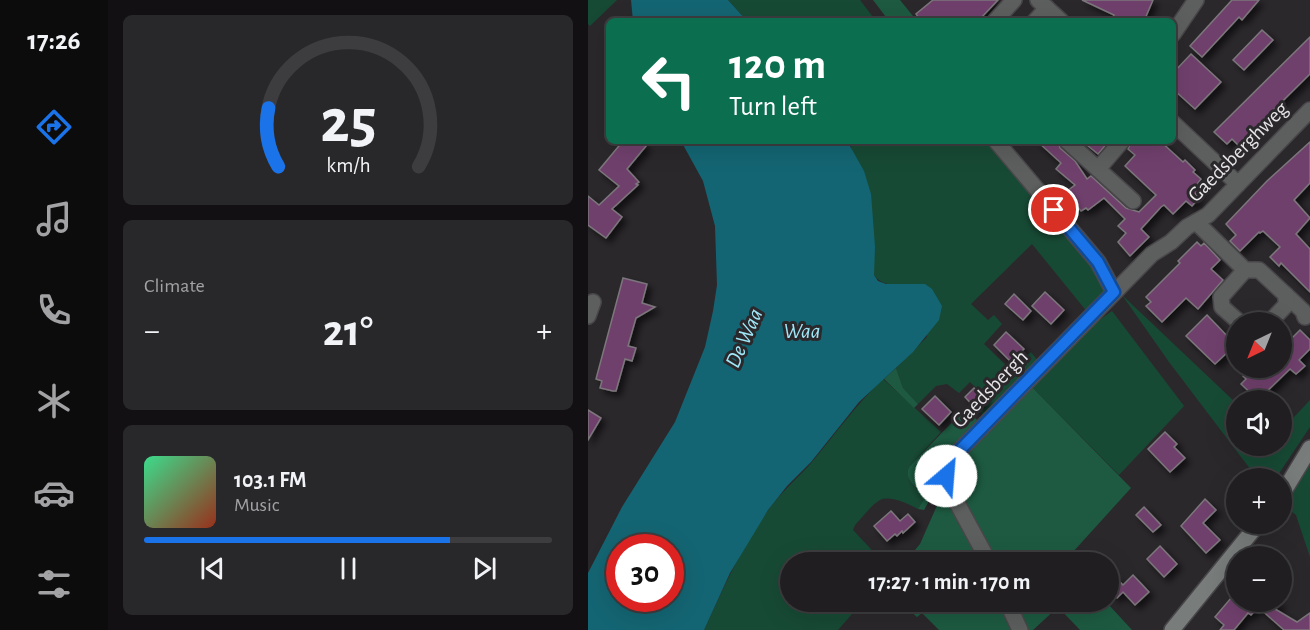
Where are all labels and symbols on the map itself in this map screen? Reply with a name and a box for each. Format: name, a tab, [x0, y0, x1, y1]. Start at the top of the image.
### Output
street label: Gaedsberghweg	[1184, 97, 1293, 206]
pin	[1028, 184, 1079, 235]
water label: De Waa	[721, 305, 767, 371]
north arrow	[1226, 312, 1292, 378]
water label: Waa	[784, 320, 820, 342]
street label: Gaedsbergh	[948, 346, 1032, 432]
position arrow	[914, 444, 978, 508]
speed limit sign: 30	[606, 534, 684, 612]

